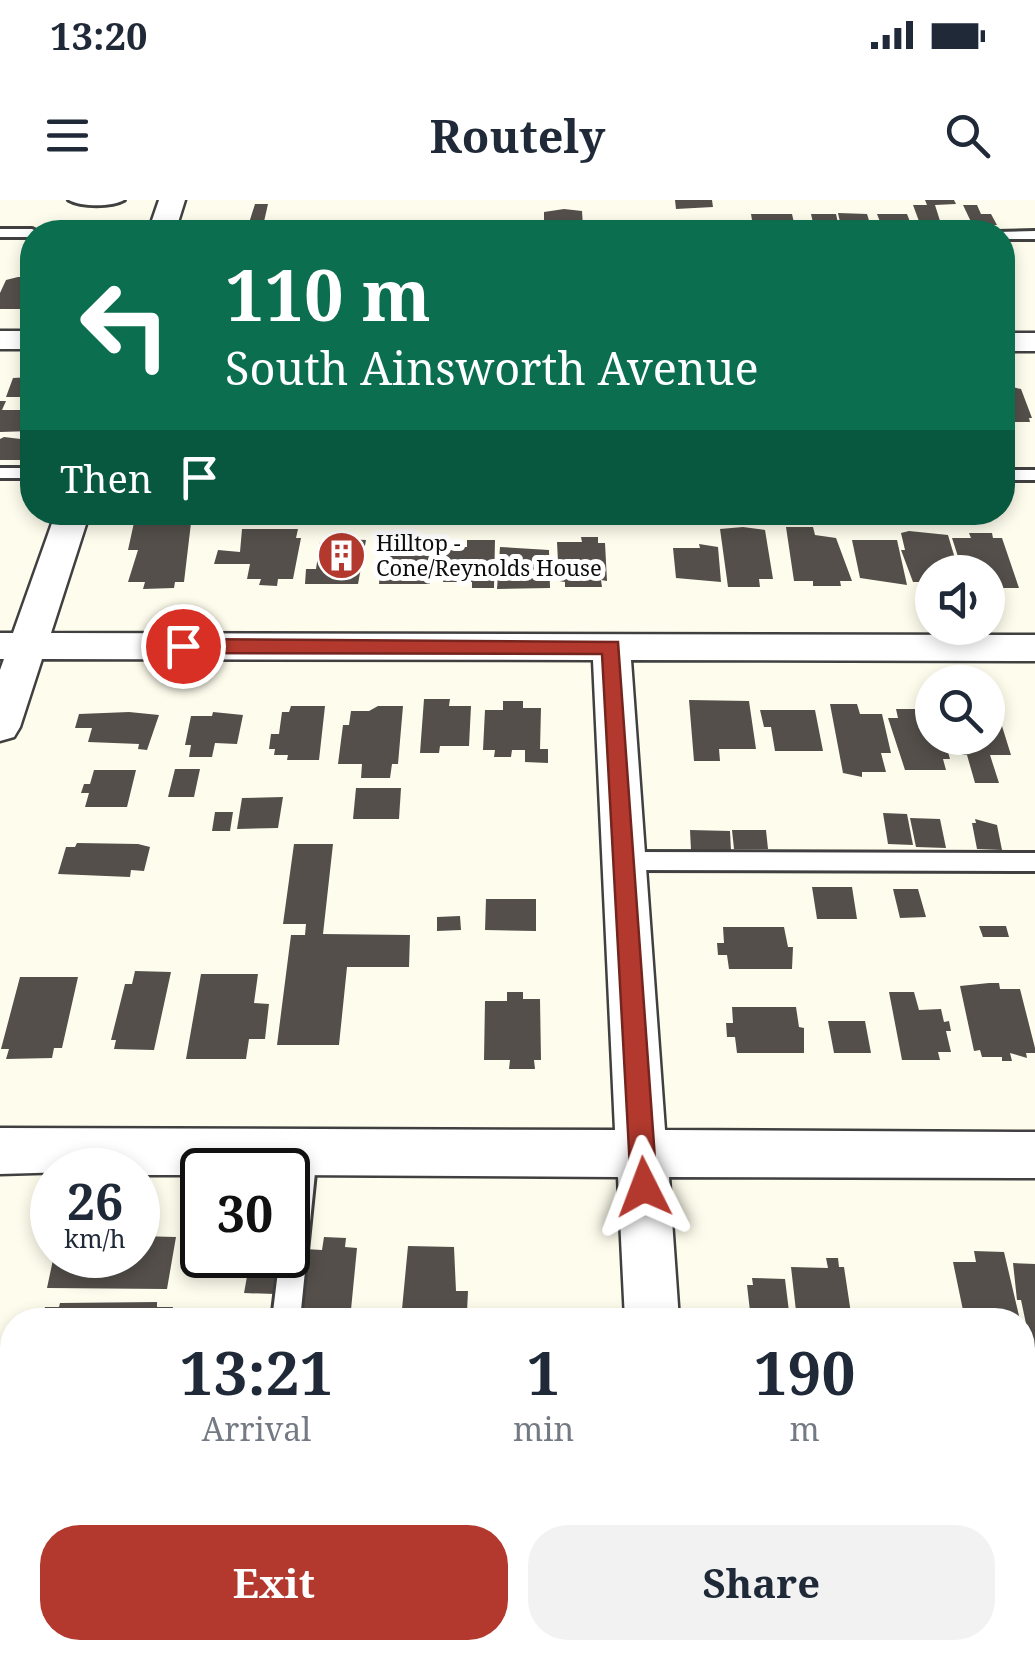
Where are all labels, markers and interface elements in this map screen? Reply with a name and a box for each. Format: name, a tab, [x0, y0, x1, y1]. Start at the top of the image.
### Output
text: 13:20	[50, 9, 147, 61]
text: Routely	[430, 105, 605, 166]
icon: menu	[40, 108, 95, 163]
icon: search	[940, 108, 995, 163]
text: 110 m	[225, 246, 431, 342]
icon: left	[60, 260, 190, 390]
text: South Ainsworth Avenue	[225, 337, 758, 398]
icon: arrive	[172, 450, 227, 505]
text: Then	[60, 452, 152, 504]
place label: Hilltop - Cone/Reynolds House	[376, 527, 602, 582]
building icon: Hilltop - Cone/Reynolds House	[315, 530, 367, 582]
map controls	[915, 555, 1005, 755]
button: sound	[915, 555, 1005, 645]
pin	[141, 604, 226, 689]
icon: arrive	[156, 619, 211, 674]
button: search	[915, 665, 1005, 755]
position arrow	[592, 1135, 696, 1239]
speed limit sign: 30	[180, 1148, 310, 1278]
text: 26	[67, 1167, 123, 1235]
text: km/h	[64, 1221, 126, 1255]
text: 13:21	[180, 1331, 333, 1413]
text: 1	[527, 1331, 561, 1413]
text: 190	[754, 1331, 855, 1413]
text: Arrival	[202, 1407, 311, 1450]
text: min	[513, 1407, 574, 1450]
text: m	[789, 1407, 820, 1450]
button: Exit	[40, 1525, 508, 1640]
button: Share	[528, 1525, 995, 1640]

